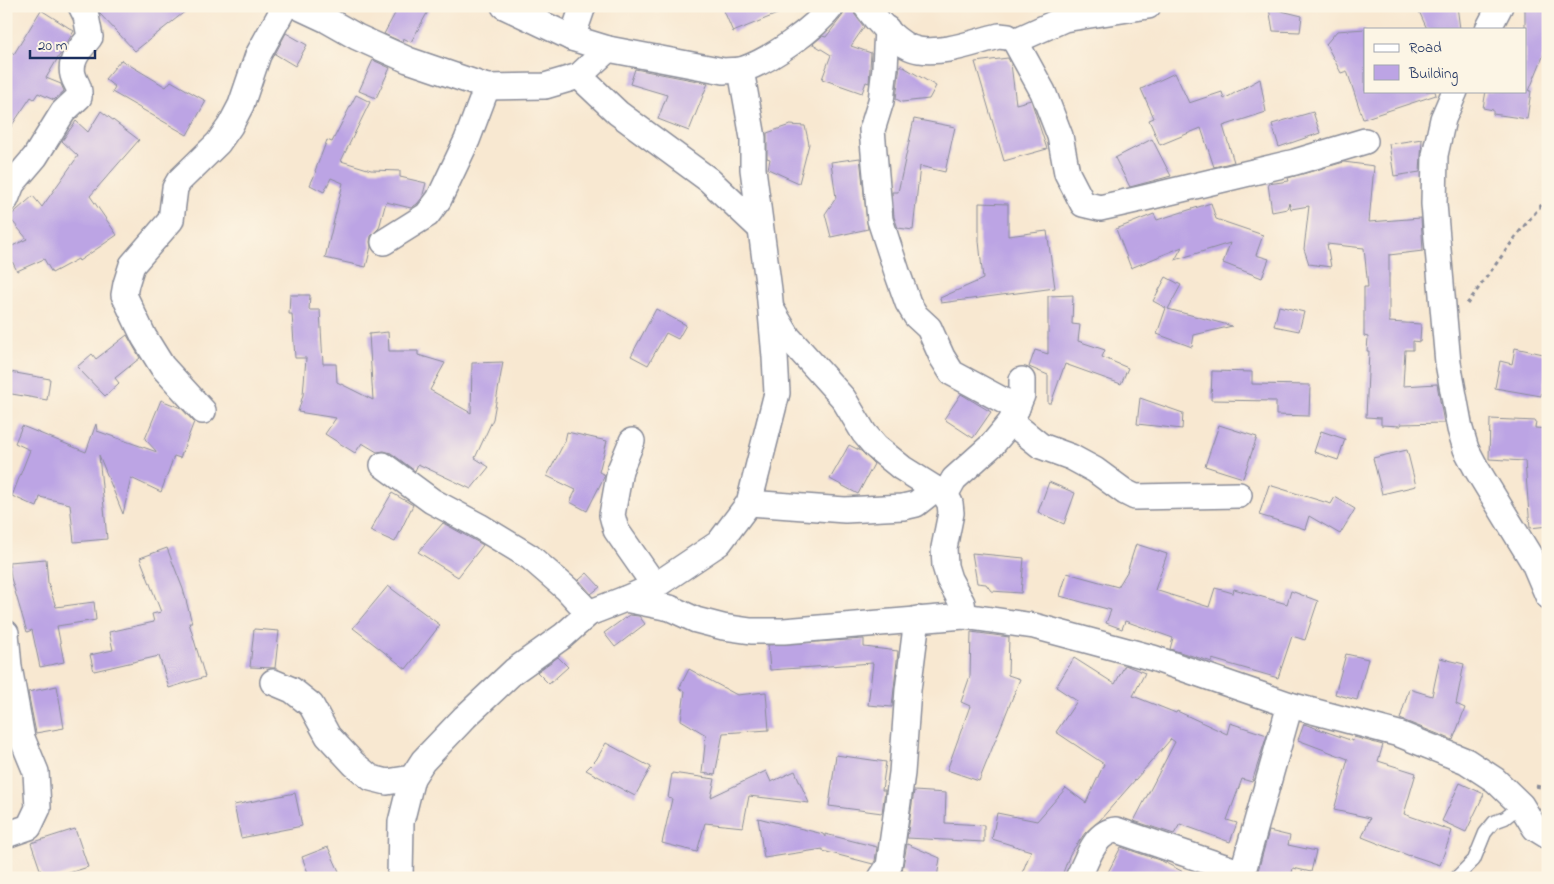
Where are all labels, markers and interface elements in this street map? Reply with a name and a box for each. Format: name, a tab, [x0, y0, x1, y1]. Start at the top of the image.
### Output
scale bar	[30, 28, 95, 60]
legend	[1364, 28, 1526, 92]
text: 20 m	[38, 35, 68, 57]
text: Road	[1409, 37, 1442, 59]
text: Building	[1408, 63, 1458, 86]

